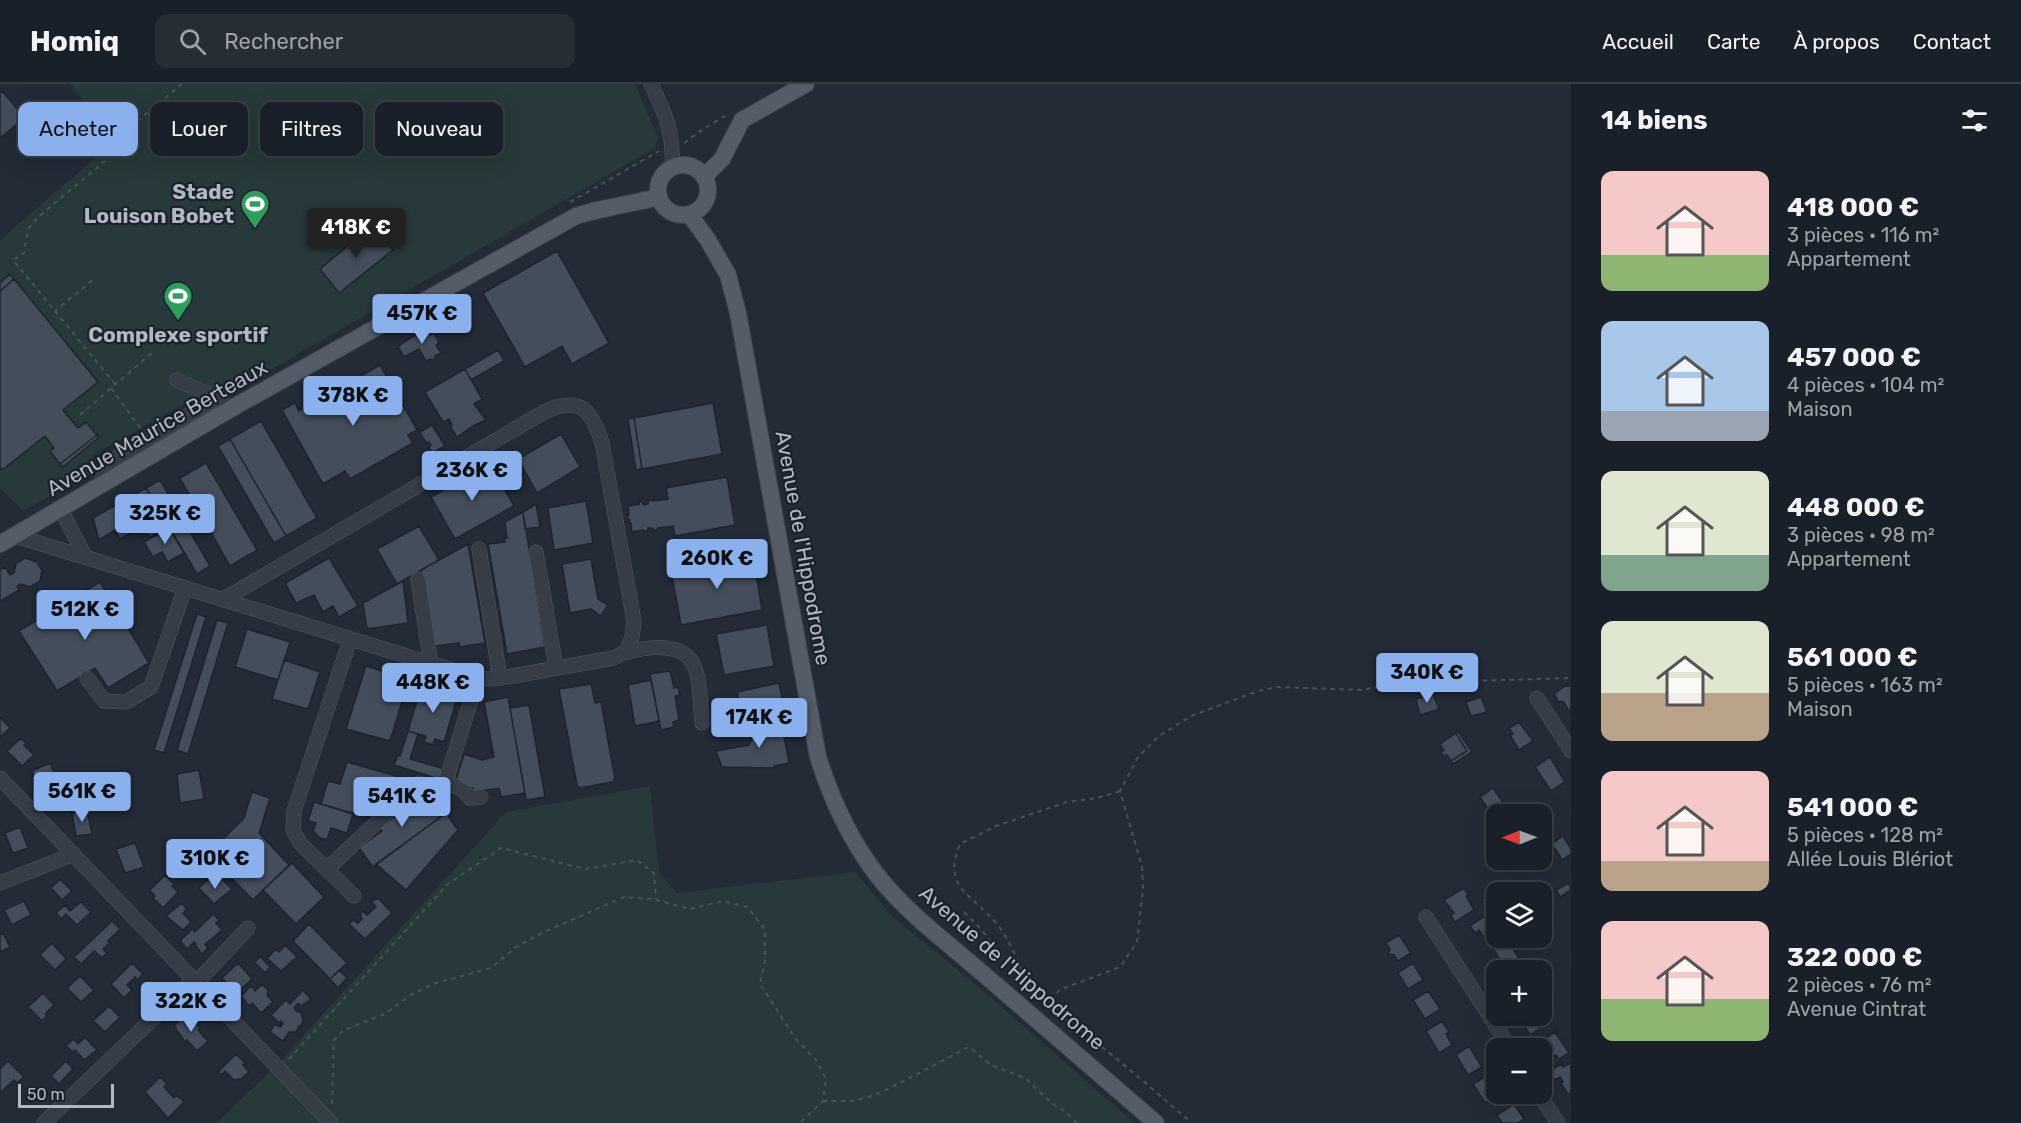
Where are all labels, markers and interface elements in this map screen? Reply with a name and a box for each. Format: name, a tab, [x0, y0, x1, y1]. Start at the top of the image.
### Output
search box	[155, 14, 575, 68]
text: Homiq	[30, 25, 119, 58]
icon: search	[176, 25, 209, 58]
text: Rechercher	[224, 28, 343, 55]
text: Accueil	[1602, 29, 1674, 54]
text: Carte	[1707, 29, 1760, 54]
text: À propos	[1793, 29, 1880, 54]
text: Contact	[1913, 29, 1991, 54]
chip: Acheter	[18, 102, 138, 156]
chip: Louer	[150, 102, 248, 156]
chip: Filtres	[260, 102, 363, 156]
chip: Nouveau	[375, 102, 503, 156]
icon: filters	[1958, 104, 1991, 137]
text: 14 biens	[1601, 105, 1708, 136]
place label: Stade Louison Bobet	[84, 179, 234, 228]
sports icon: Stade Louison Bobet	[239, 188, 271, 230]
text: 418 000 €	[1787, 192, 1919, 223]
icon: home	[1649, 195, 1721, 267]
pin: 418K €	[307, 208, 405, 259]
text: 418K €	[321, 215, 391, 239]
text: 3 pièces · 116 m²	[1787, 223, 1939, 247]
text: Appartement	[1787, 247, 1911, 271]
sports icon: Complexe sportif	[162, 280, 194, 322]
pin: 457K €	[373, 294, 471, 345]
text: 457K €	[386, 301, 458, 325]
place label: Complexe sportif	[88, 322, 268, 347]
text: 457 000 €	[1787, 342, 1921, 373]
icon: home	[1649, 345, 1721, 417]
street label: Avenue Maurice Berteaux	[42, 354, 271, 501]
text: 4 pièces · 104 m²	[1787, 373, 1944, 397]
pin: 378K €	[304, 376, 402, 427]
text: 378K €	[317, 383, 389, 407]
text: Maison	[1787, 397, 1853, 421]
street label: Avenue de l'Hippodrome	[771, 429, 836, 667]
pin: 236K €	[423, 451, 521, 502]
text: 236K €	[436, 458, 508, 482]
text: 448 000 €	[1787, 492, 1925, 523]
pin: 325K €	[116, 494, 214, 545]
icon: home	[1649, 495, 1721, 567]
text: 325K €	[129, 501, 201, 525]
text: 3 pièces · 98 m²	[1787, 523, 1935, 547]
pin: 260K €	[668, 539, 766, 590]
text: 260K €	[681, 546, 753, 570]
text: Appartement	[1787, 547, 1911, 571]
pin: 512K €	[36, 590, 134, 641]
text: 512K €	[51, 597, 119, 621]
text: 561 000 €	[1787, 642, 1918, 673]
icon: home	[1649, 645, 1721, 717]
pin: 340K €	[1378, 653, 1476, 704]
text: 340K €	[1390, 660, 1464, 684]
pin: 448K €	[384, 663, 482, 714]
text: 448K €	[396, 670, 470, 694]
text: 5 pièces · 163 m²	[1787, 673, 1943, 697]
text: Maison	[1787, 697, 1853, 721]
pin: 174K €	[710, 698, 808, 749]
text: 174K €	[725, 705, 793, 729]
pin: 561K €	[33, 772, 131, 823]
pin: 541K €	[353, 777, 451, 828]
text: 561K €	[48, 779, 116, 803]
text: 541K €	[367, 784, 437, 808]
text: 541 000 €	[1787, 792, 1918, 823]
icon: home	[1649, 795, 1721, 867]
north arrow	[1486, 804, 1552, 870]
map controls	[1486, 804, 1552, 1104]
text: 5 pièces · 128 m²	[1787, 823, 1943, 847]
pin: 310K €	[166, 839, 264, 890]
text: 310K €	[180, 846, 250, 870]
text: Allée Louis Blériot	[1787, 847, 1953, 871]
street label: Avenue de l'Hippodrome	[914, 880, 1110, 1055]
button: layers	[1486, 882, 1552, 948]
text: 322 000 €	[1787, 942, 1922, 973]
icon: home	[1649, 945, 1721, 1017]
button: +	[1486, 960, 1552, 1026]
text: 2 pièces · 76 m²	[1787, 973, 1932, 997]
pin: 322K €	[142, 982, 240, 1033]
text: 322K €	[155, 989, 227, 1013]
text: Avenue Cintrat	[1787, 997, 1926, 1021]
button: −	[1486, 1038, 1552, 1104]
scale bar	[18, 1081, 114, 1108]
text: 50 m	[27, 1085, 65, 1104]

